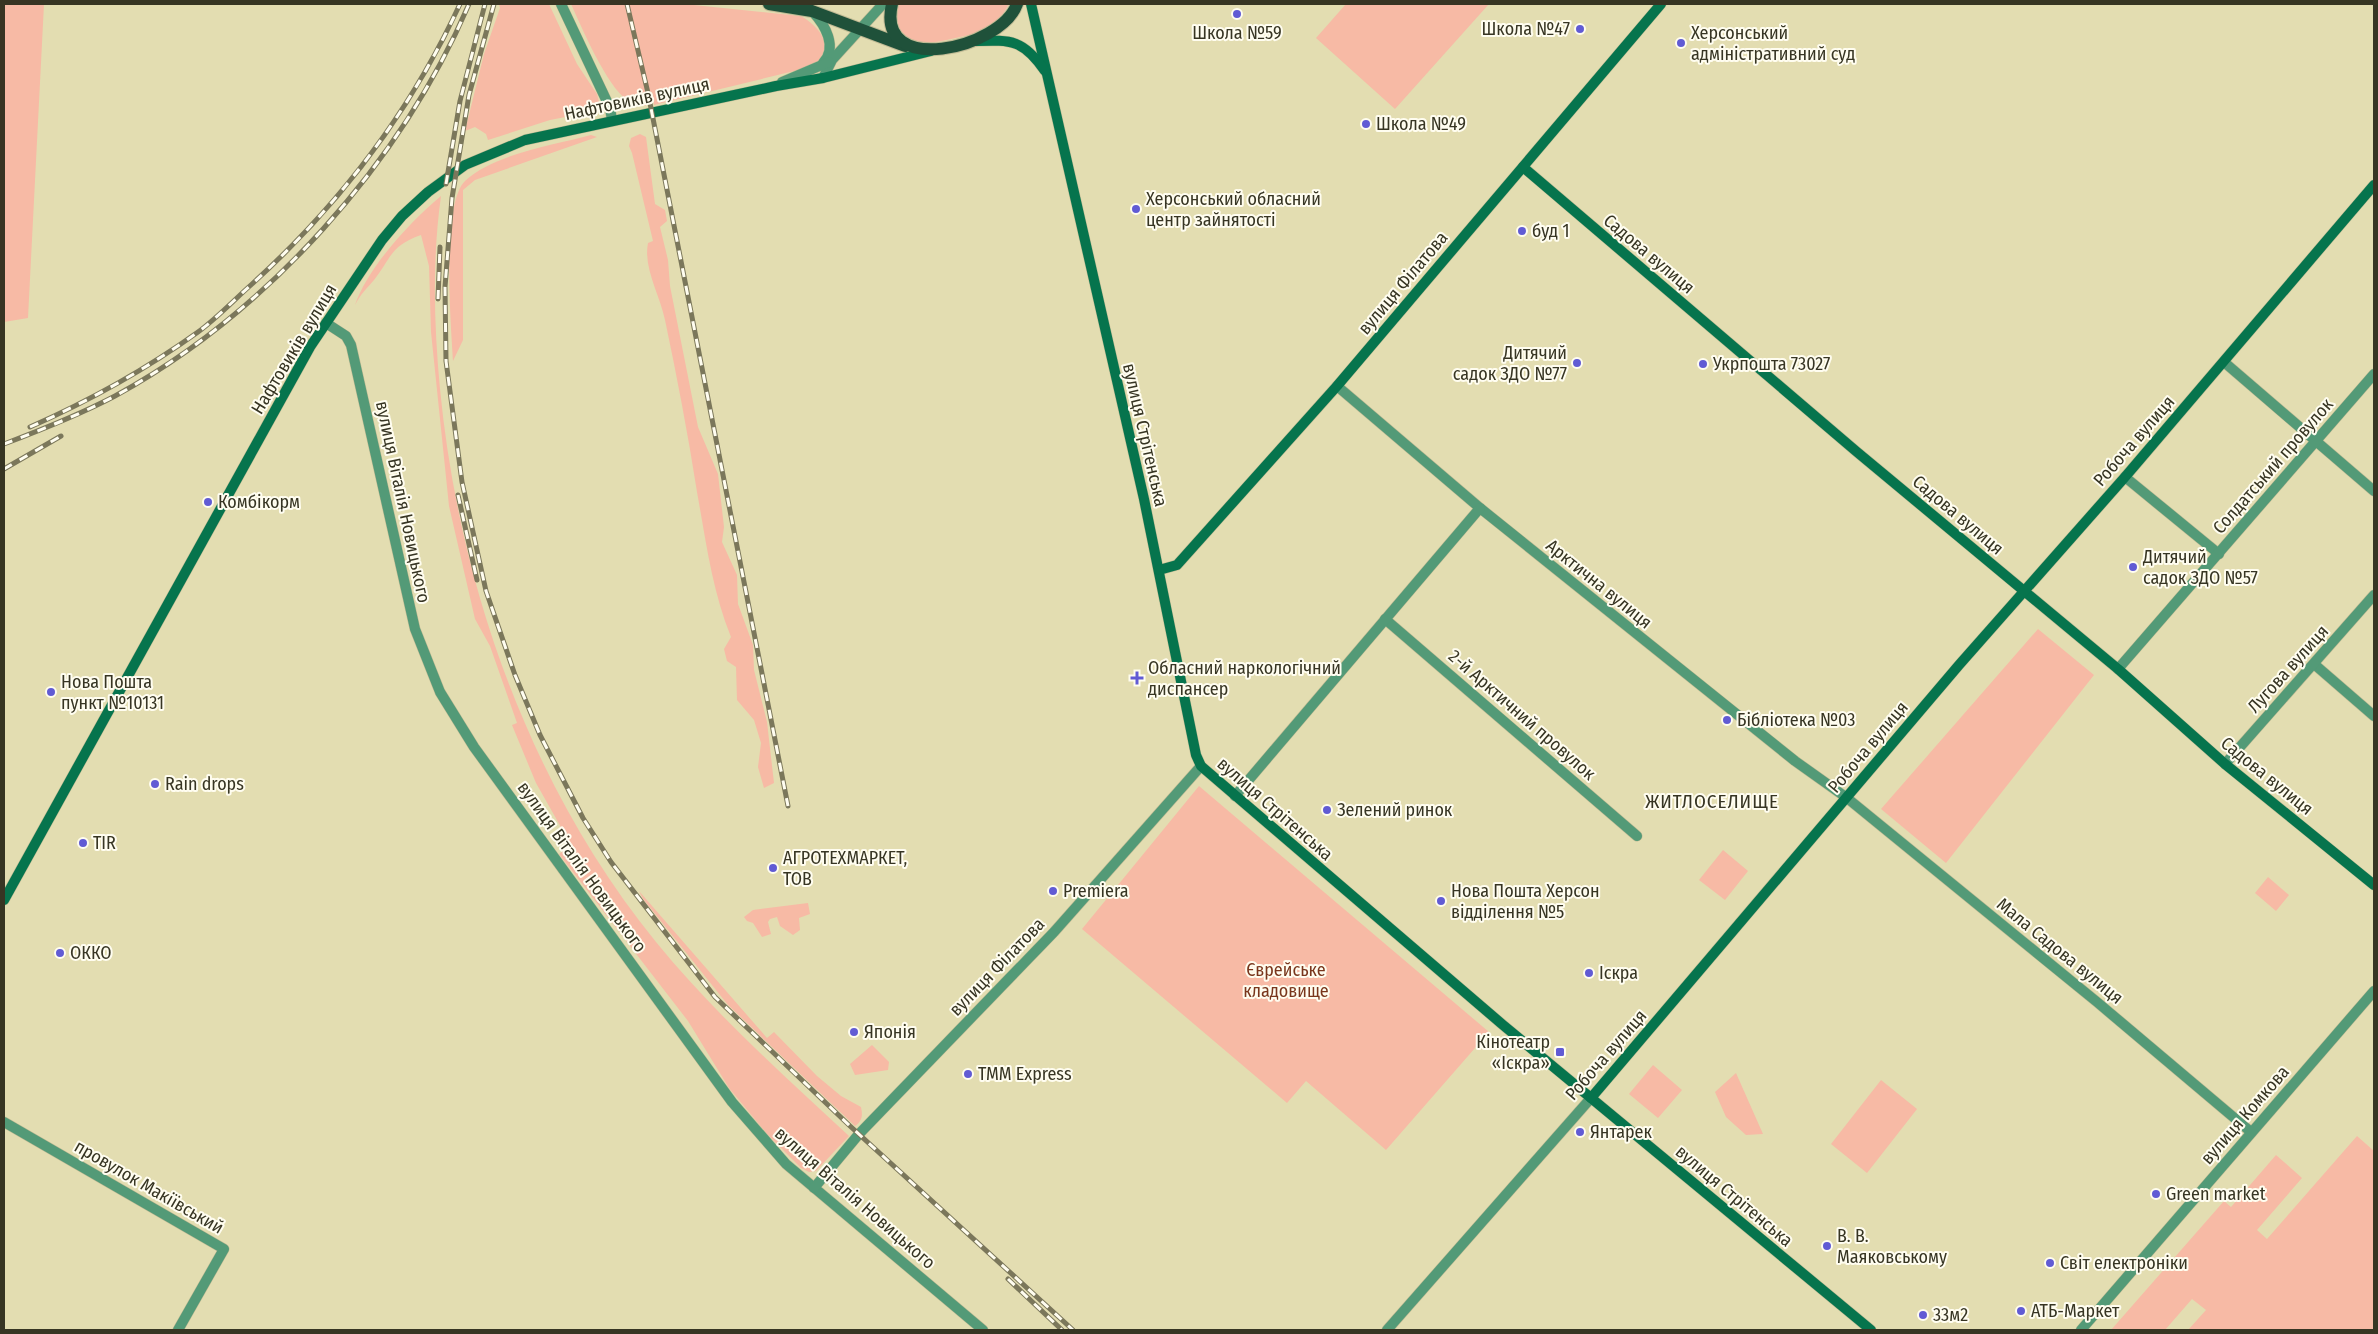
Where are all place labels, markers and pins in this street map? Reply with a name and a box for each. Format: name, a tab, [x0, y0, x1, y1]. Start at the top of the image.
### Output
marker: Школа №59	[1231, 8, 1243, 20]
place label: Школа №47	[1482, 18, 1570, 40]
place label: Школа №59	[1192, 22, 1282, 44]
place label: Херсонський адміністративний суд	[1691, 22, 1855, 65]
marker: Школа №47	[1574, 23, 1586, 35]
marker: Херсонський адміністративний суд	[1675, 37, 1687, 49]
place label: Школа №49	[1376, 113, 1466, 135]
marker: Школа №49	[1360, 118, 1372, 130]
place label: Херсонський обласний центр зайнятості	[1146, 188, 1321, 231]
marker: Херсонський обласний центр зайнятості	[1130, 203, 1142, 215]
place label: буд 1	[1532, 220, 1569, 242]
marker: буд 1	[1516, 225, 1528, 237]
place label: Дитячий садок ЗДО №77	[1453, 342, 1567, 385]
place label: Укрпошта 73027	[1712, 353, 1830, 375]
marker: Дитячий садок ЗДО №77	[1571, 357, 1583, 369]
marker: Укрпошта 73027	[1697, 358, 1709, 370]
place label: Комбікорм	[218, 491, 300, 513]
marker: Комбікорм	[202, 496, 214, 508]
place label: Дитячий садок ЗДО №57	[2142, 546, 2258, 589]
marker: Дитячий садок ЗДО №57	[2127, 561, 2139, 573]
place label: Обласний наркологічний диспансер	[1148, 657, 1341, 700]
place label: Нова Пошта пункт №10131	[61, 671, 164, 714]
marker: Обласний наркологічний диспансер	[1130, 671, 1144, 685]
marker: Нова Пошта пункт №10131	[45, 686, 57, 698]
place label: Бібліотека №03	[1737, 709, 1855, 731]
marker: Бібліотека №03	[1721, 714, 1733, 726]
place label: Rain drops	[165, 773, 244, 795]
marker: Rain drops	[149, 778, 161, 790]
place label: Зелений ринок	[1337, 799, 1453, 821]
marker: Зелений ринок	[1321, 804, 1333, 816]
place label: TIR	[93, 832, 116, 854]
marker: TIR	[77, 837, 89, 849]
place label: АГРОТЕХМАРКЕТ, ТОВ	[783, 847, 907, 890]
marker: АГРОТЕХМАРКЕТ, ТОВ	[767, 862, 779, 874]
place label: Premiera	[1063, 880, 1129, 902]
place label: Нова Пошта Херсон відділення №5	[1451, 880, 1600, 923]
marker: Premiera	[1047, 885, 1059, 897]
marker: Нова Пошта Херсон відділення №5	[1435, 895, 1447, 907]
place label: ОККО	[70, 942, 112, 964]
marker: ОККО	[54, 947, 66, 959]
place label: Іскра	[1599, 962, 1638, 984]
marker: Іскра	[1583, 967, 1595, 979]
place label: Японія	[864, 1021, 916, 1043]
marker: Японія	[848, 1026, 860, 1038]
place label: Кінотеатр «Іскра»	[1476, 1031, 1550, 1074]
marker: Кінотеатр «Іскра»	[1554, 1046, 1566, 1058]
place label: TMM Express	[978, 1063, 1072, 1085]
marker: TMM Express	[962, 1068, 974, 1080]
place label: Янтарек	[1590, 1121, 1652, 1143]
marker: Янтарек	[1574, 1126, 1586, 1138]
place label: Green market	[2166, 1183, 2266, 1205]
marker: Green market	[2150, 1188, 2162, 1200]
place label: В. В. Маяковському	[1837, 1225, 1947, 1268]
marker: В. В. Маяковському	[1821, 1240, 1833, 1252]
place label: Світ електроніки	[2060, 1252, 2188, 1274]
marker: Світ електроніки	[2044, 1257, 2056, 1269]
place label: АТБ-Маркет	[2031, 1300, 2120, 1322]
place label: 33м2	[1933, 1304, 1968, 1326]
marker: АТБ-Маркет	[2015, 1305, 2027, 1317]
marker: 33м2	[1917, 1309, 1929, 1321]

